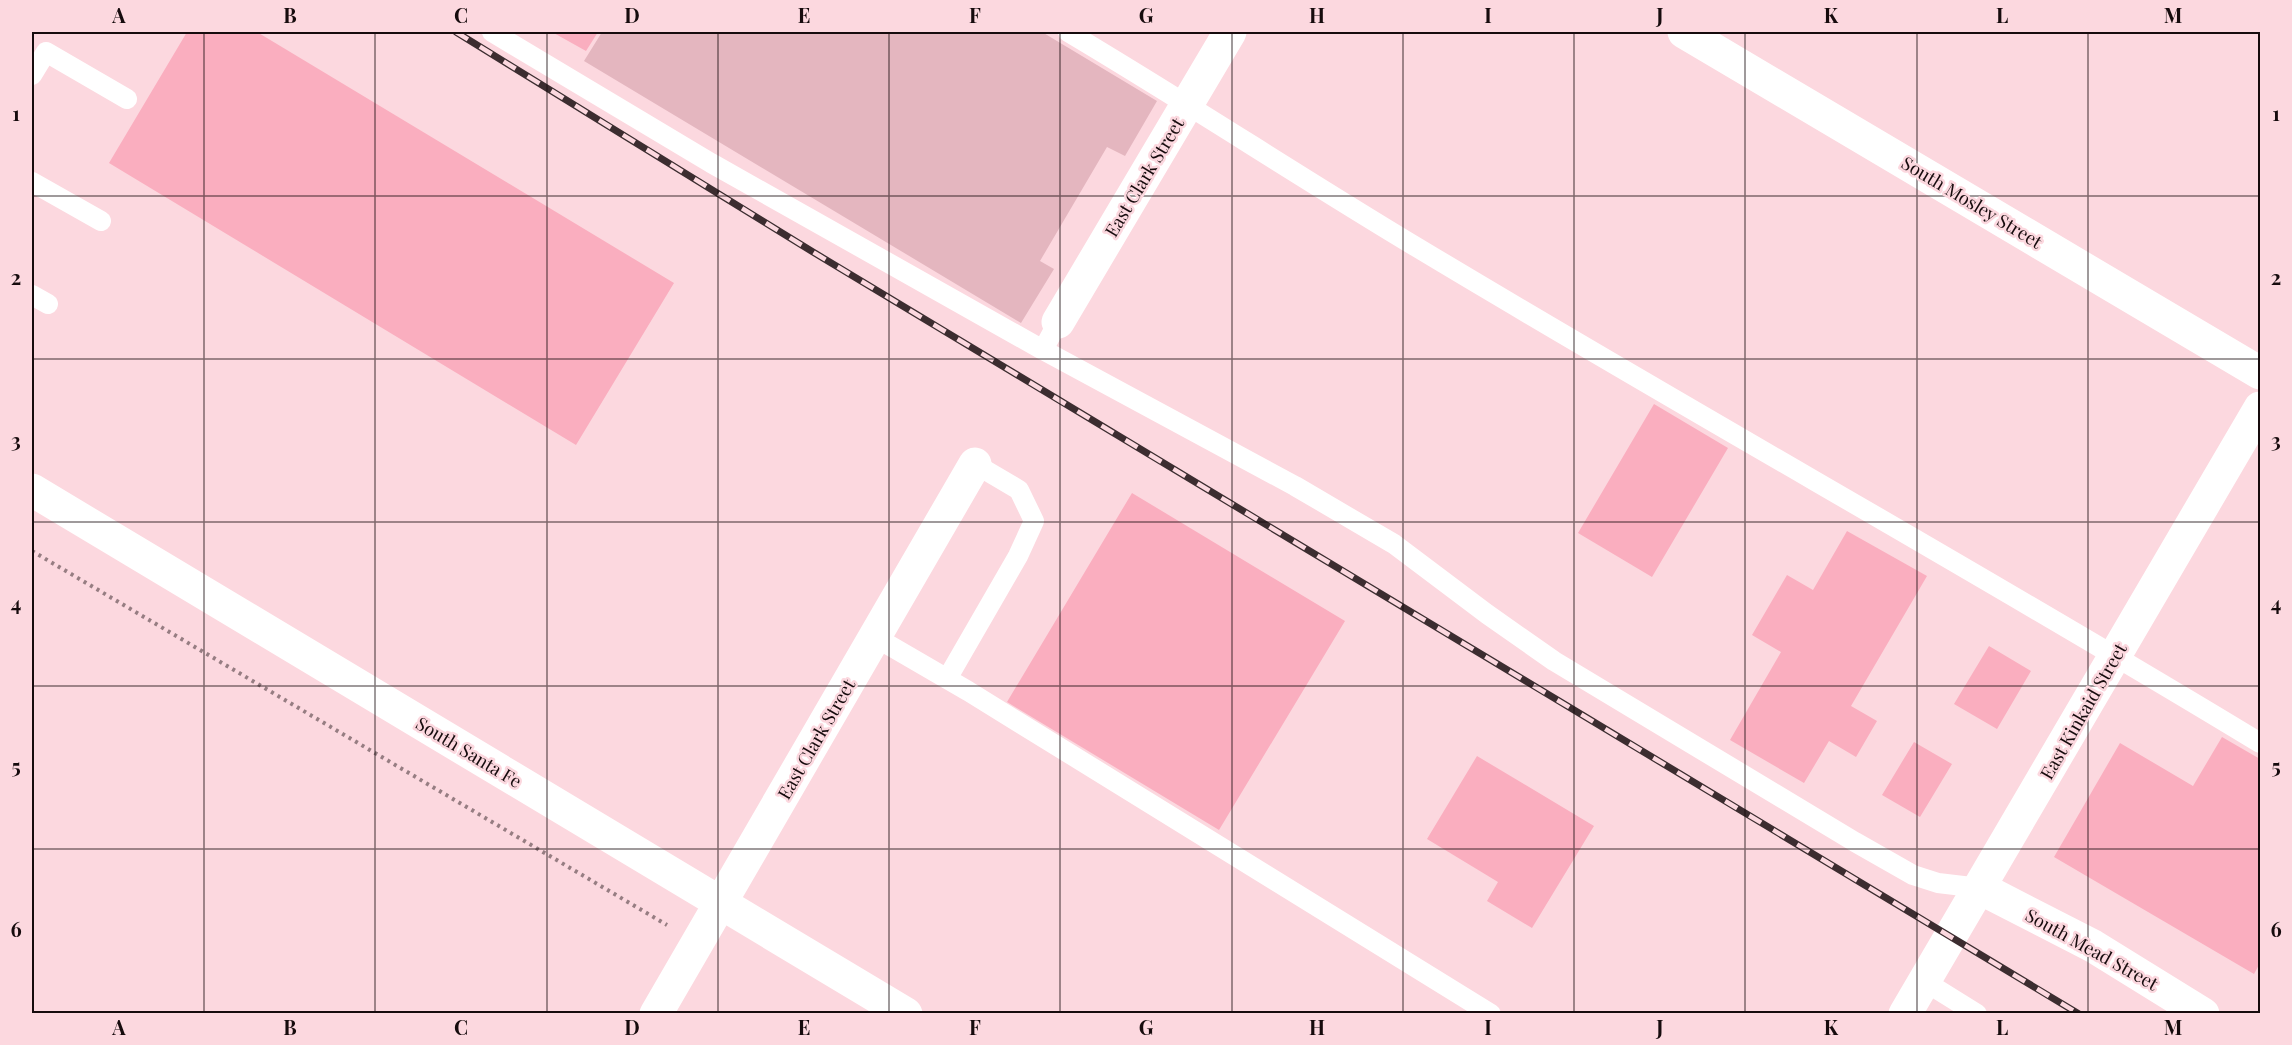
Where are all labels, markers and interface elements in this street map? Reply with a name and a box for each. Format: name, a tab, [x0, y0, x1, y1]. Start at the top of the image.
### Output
text: A	[111, 1, 126, 28]
text: B	[283, 1, 297, 28]
text: C	[454, 1, 468, 28]
text: D	[624, 1, 640, 28]
text: E	[798, 1, 810, 28]
text: F	[969, 1, 981, 28]
text: G	[1139, 1, 1154, 28]
text: H	[1309, 1, 1325, 28]
text: I	[1484, 1, 1492, 28]
text: J	[1655, 1, 1664, 28]
text: K	[1824, 1, 1839, 28]
text: L	[1996, 1, 2008, 28]
text: M	[2164, 1, 2182, 28]
text: 1	[12, 99, 20, 126]
text: 1	[2272, 99, 2280, 126]
street label: East Clark Street	[1099, 112, 1189, 241]
street label: South Mosley Street	[1897, 150, 2047, 254]
text: 2	[11, 263, 21, 290]
text: 2	[2271, 263, 2281, 290]
text: 3	[11, 426, 21, 453]
text: 3	[2271, 426, 2281, 453]
text: 4	[11, 589, 21, 616]
text: 4	[2271, 589, 2281, 616]
street label: East Kinkaid Street	[2034, 638, 2132, 783]
street label: East Clark Street	[772, 674, 860, 804]
street label: South Santa Fe	[412, 711, 526, 793]
text: 5	[11, 752, 21, 779]
text: 5	[2271, 752, 2281, 779]
street label: South Mead Street	[2021, 903, 2163, 996]
text: 6	[10, 915, 22, 942]
text: 6	[2270, 915, 2282, 942]
text: A	[111, 1013, 126, 1040]
text: B	[283, 1013, 297, 1040]
text: C	[454, 1013, 468, 1040]
text: D	[624, 1013, 640, 1040]
text: E	[798, 1013, 810, 1040]
text: F	[969, 1013, 981, 1040]
text: G	[1139, 1013, 1154, 1040]
text: H	[1309, 1013, 1325, 1040]
text: I	[1484, 1013, 1492, 1040]
text: J	[1655, 1013, 1664, 1040]
text: K	[1824, 1013, 1839, 1040]
text: L	[1996, 1013, 2008, 1040]
text: M	[2164, 1013, 2182, 1040]

